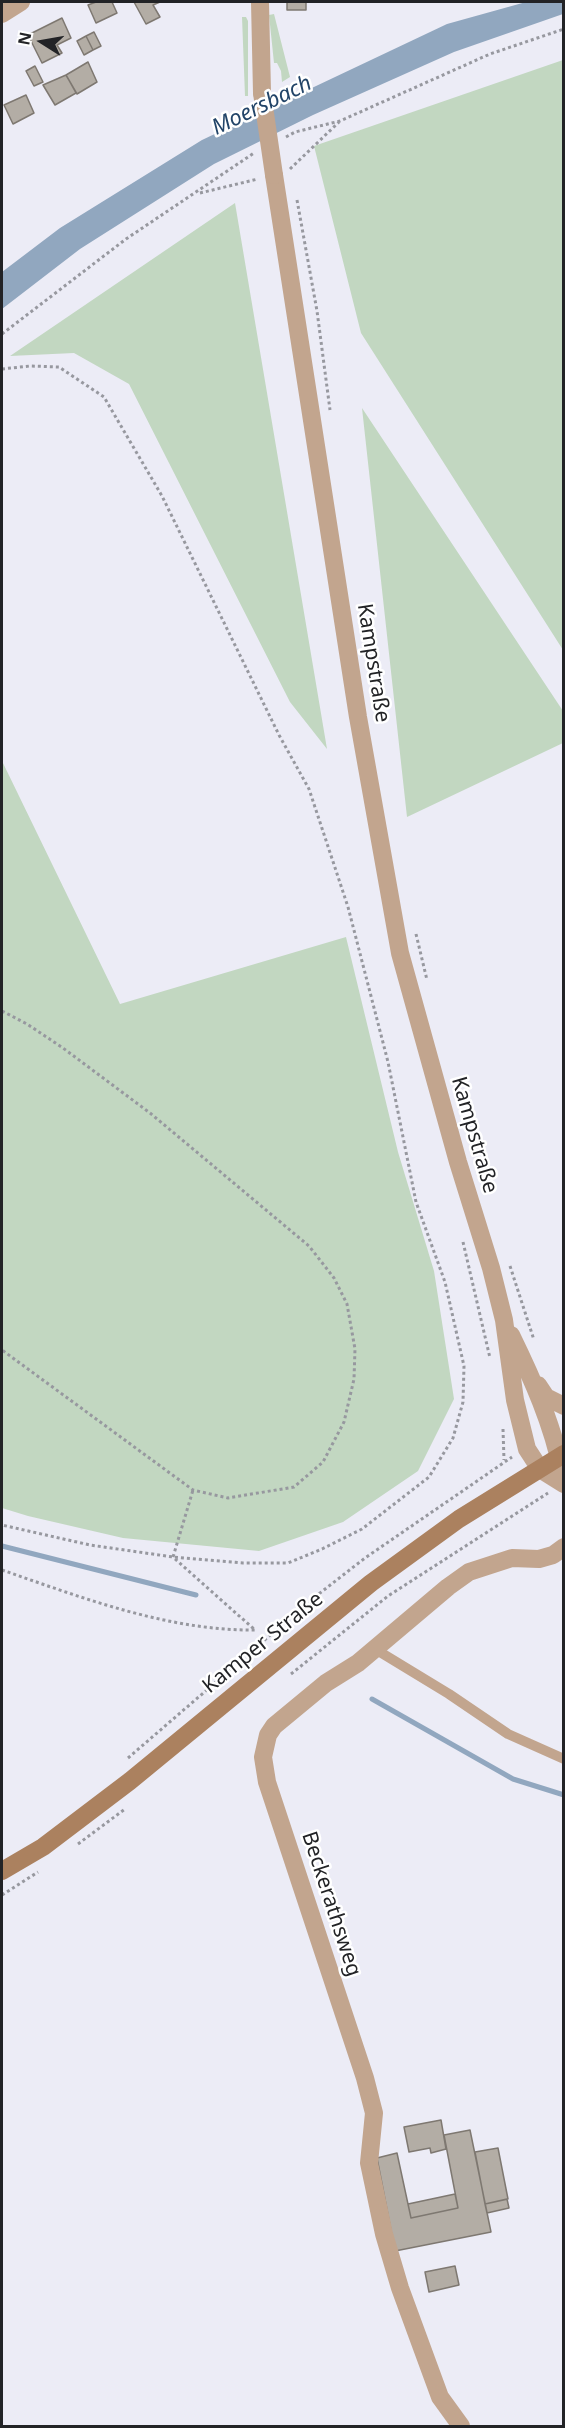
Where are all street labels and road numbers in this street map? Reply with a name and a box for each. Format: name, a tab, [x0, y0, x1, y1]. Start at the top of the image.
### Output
street label: Kampstraße	[351, 602, 395, 724]
street label: Kampstraße	[445, 1074, 503, 1196]
street label: Kamper Straße	[198, 1587, 328, 1699]
street label: Beckerathsweg	[296, 1829, 366, 1979]

